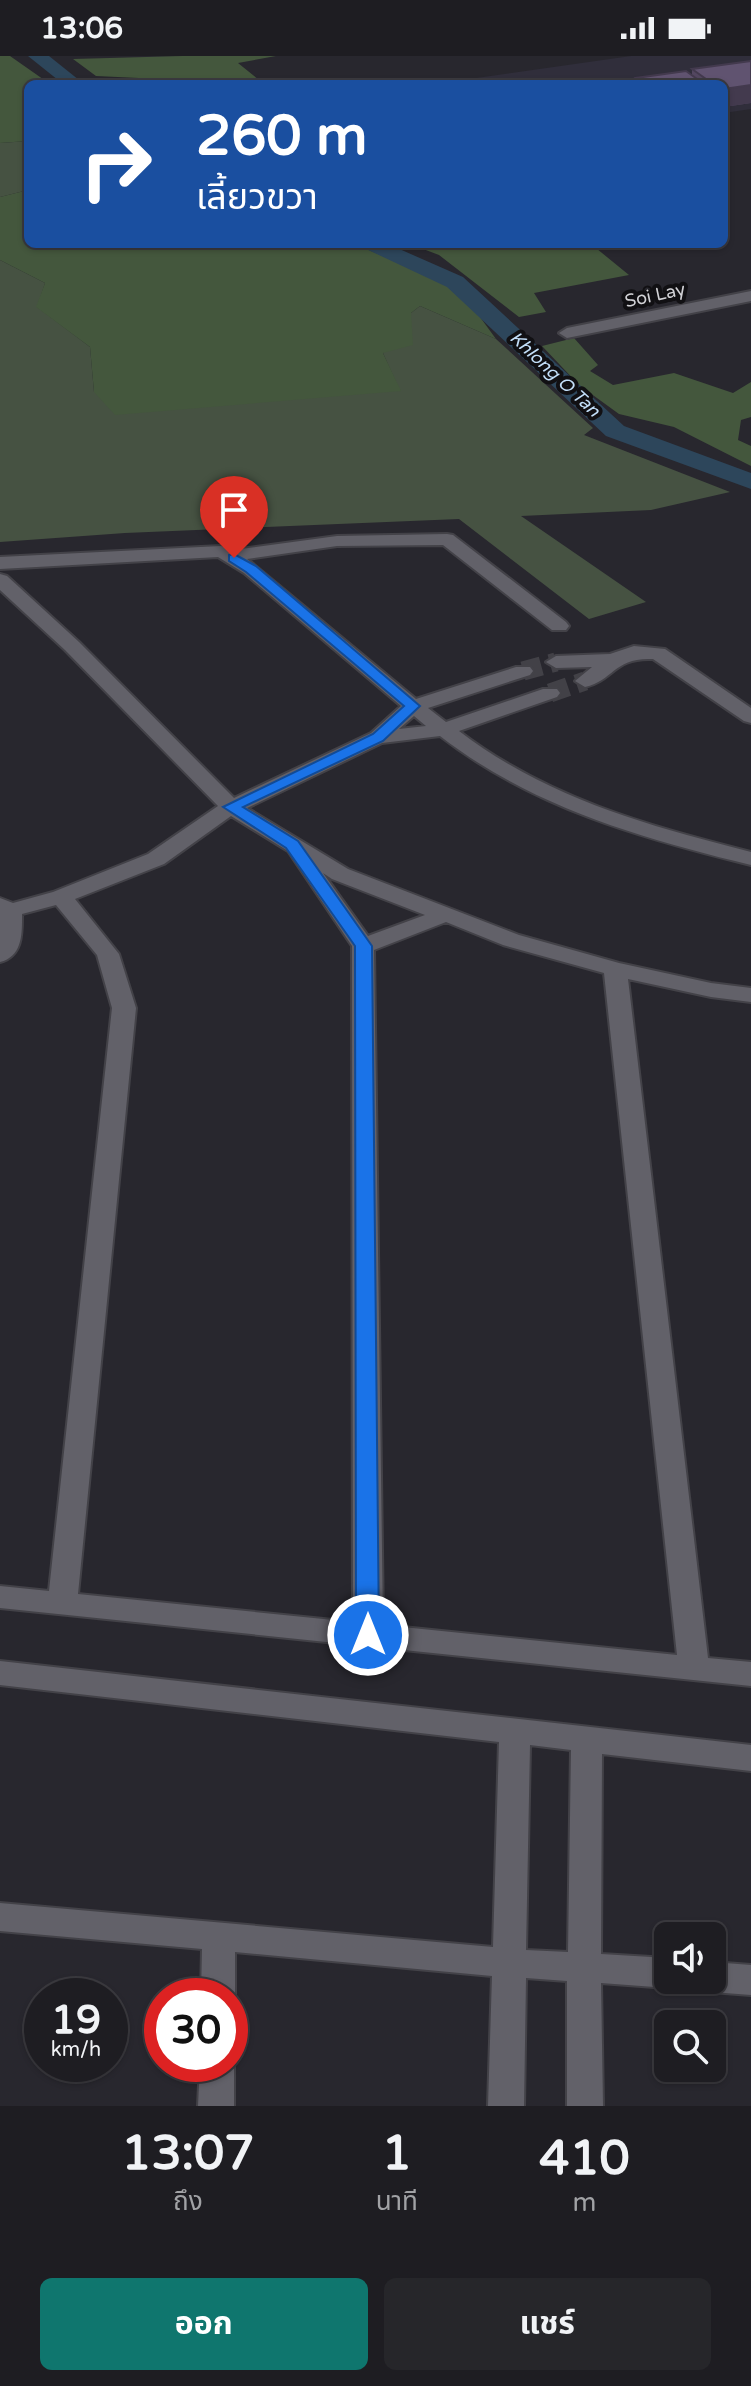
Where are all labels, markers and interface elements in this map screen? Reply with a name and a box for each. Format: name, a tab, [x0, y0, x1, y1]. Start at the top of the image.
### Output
text: 13:06	[40, 10, 123, 47]
text: 260 m	[196, 103, 367, 170]
icon: right	[64, 112, 168, 216]
text: เลี้ยวขวา	[196, 176, 318, 219]
street label: Soi Lay	[623, 278, 688, 312]
water label: Khlong O Tan	[505, 327, 605, 422]
pin	[200, 476, 268, 558]
icon: arrive	[212, 488, 256, 532]
position arrow	[326, 1593, 410, 1677]
map controls	[654, 1922, 726, 2082]
button: sound	[654, 1922, 726, 1994]
speed limit sign: 30	[144, 1978, 248, 2082]
text: 19	[51, 1996, 101, 2044]
button: search	[654, 2010, 726, 2082]
text: km/h	[51, 2038, 101, 2062]
text: 13:07	[121, 2125, 254, 2183]
text: 1	[382, 2125, 412, 2183]
text: 410	[539, 2130, 630, 2188]
text: ถึง	[173, 2186, 203, 2217]
text: นาที	[376, 2186, 418, 2217]
text: m	[573, 2187, 596, 2218]
button: ออก	[40, 2278, 368, 2370]
button: แชร์	[384, 2278, 711, 2370]

